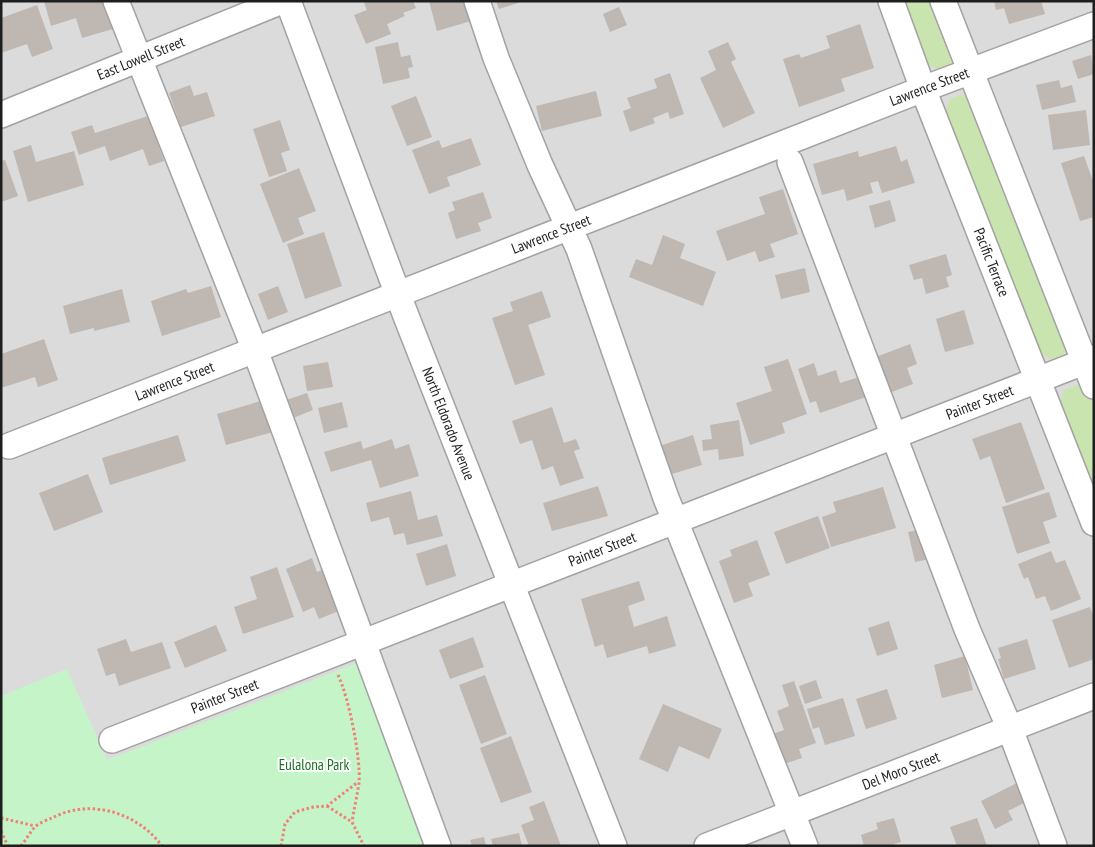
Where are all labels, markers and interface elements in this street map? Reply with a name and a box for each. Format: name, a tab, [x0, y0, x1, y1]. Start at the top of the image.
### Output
street label: East Lowell Street	[94, 31, 187, 84]
street label: Lawrence Street	[887, 63, 972, 110]
street label: Lawrence Street	[509, 210, 593, 258]
street label: Pacific Terrace	[970, 225, 1014, 299]
street label: Lawrence Street	[132, 357, 217, 405]
street label: North Eldorado Avenue	[418, 364, 479, 483]
street label: Painter Street	[943, 380, 1016, 424]
street label: Painter Street	[566, 527, 639, 571]
street label: Painter Street	[188, 674, 261, 717]
street label: Del Moro Street	[859, 747, 942, 794]
park label: Eulalona Park	[279, 755, 349, 774]

